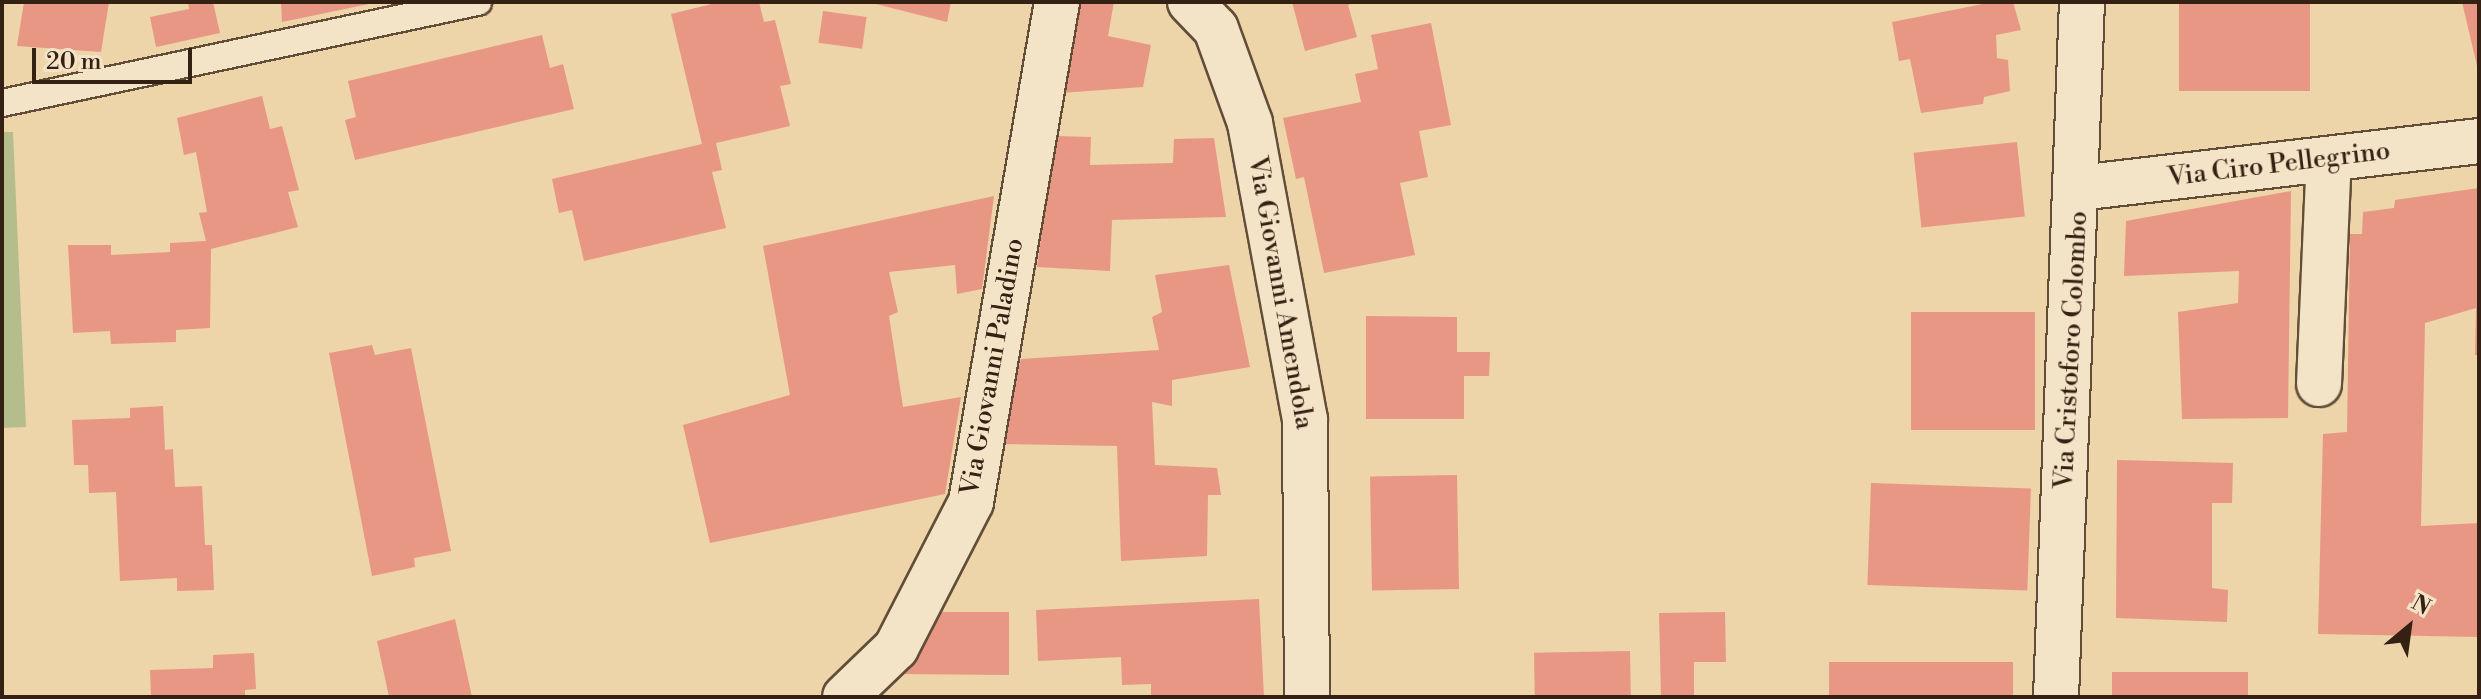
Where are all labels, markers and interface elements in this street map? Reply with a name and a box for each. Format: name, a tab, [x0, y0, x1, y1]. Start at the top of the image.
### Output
scale bar	[36, 32, 196, 82]
text: 20 m	[46, 47, 102, 77]
street label: Via Ciro Pellegrino	[2166, 136, 2392, 194]
street label: Via Giovanni Amendola	[1241, 154, 1319, 432]
street label: Via Cristoforo Colombo	[2049, 210, 2095, 490]
street label: Via Giovanni Paladino	[955, 236, 1031, 498]
north arrow	[2369, 587, 2449, 667]
text: N	[2407, 590, 2435, 622]

